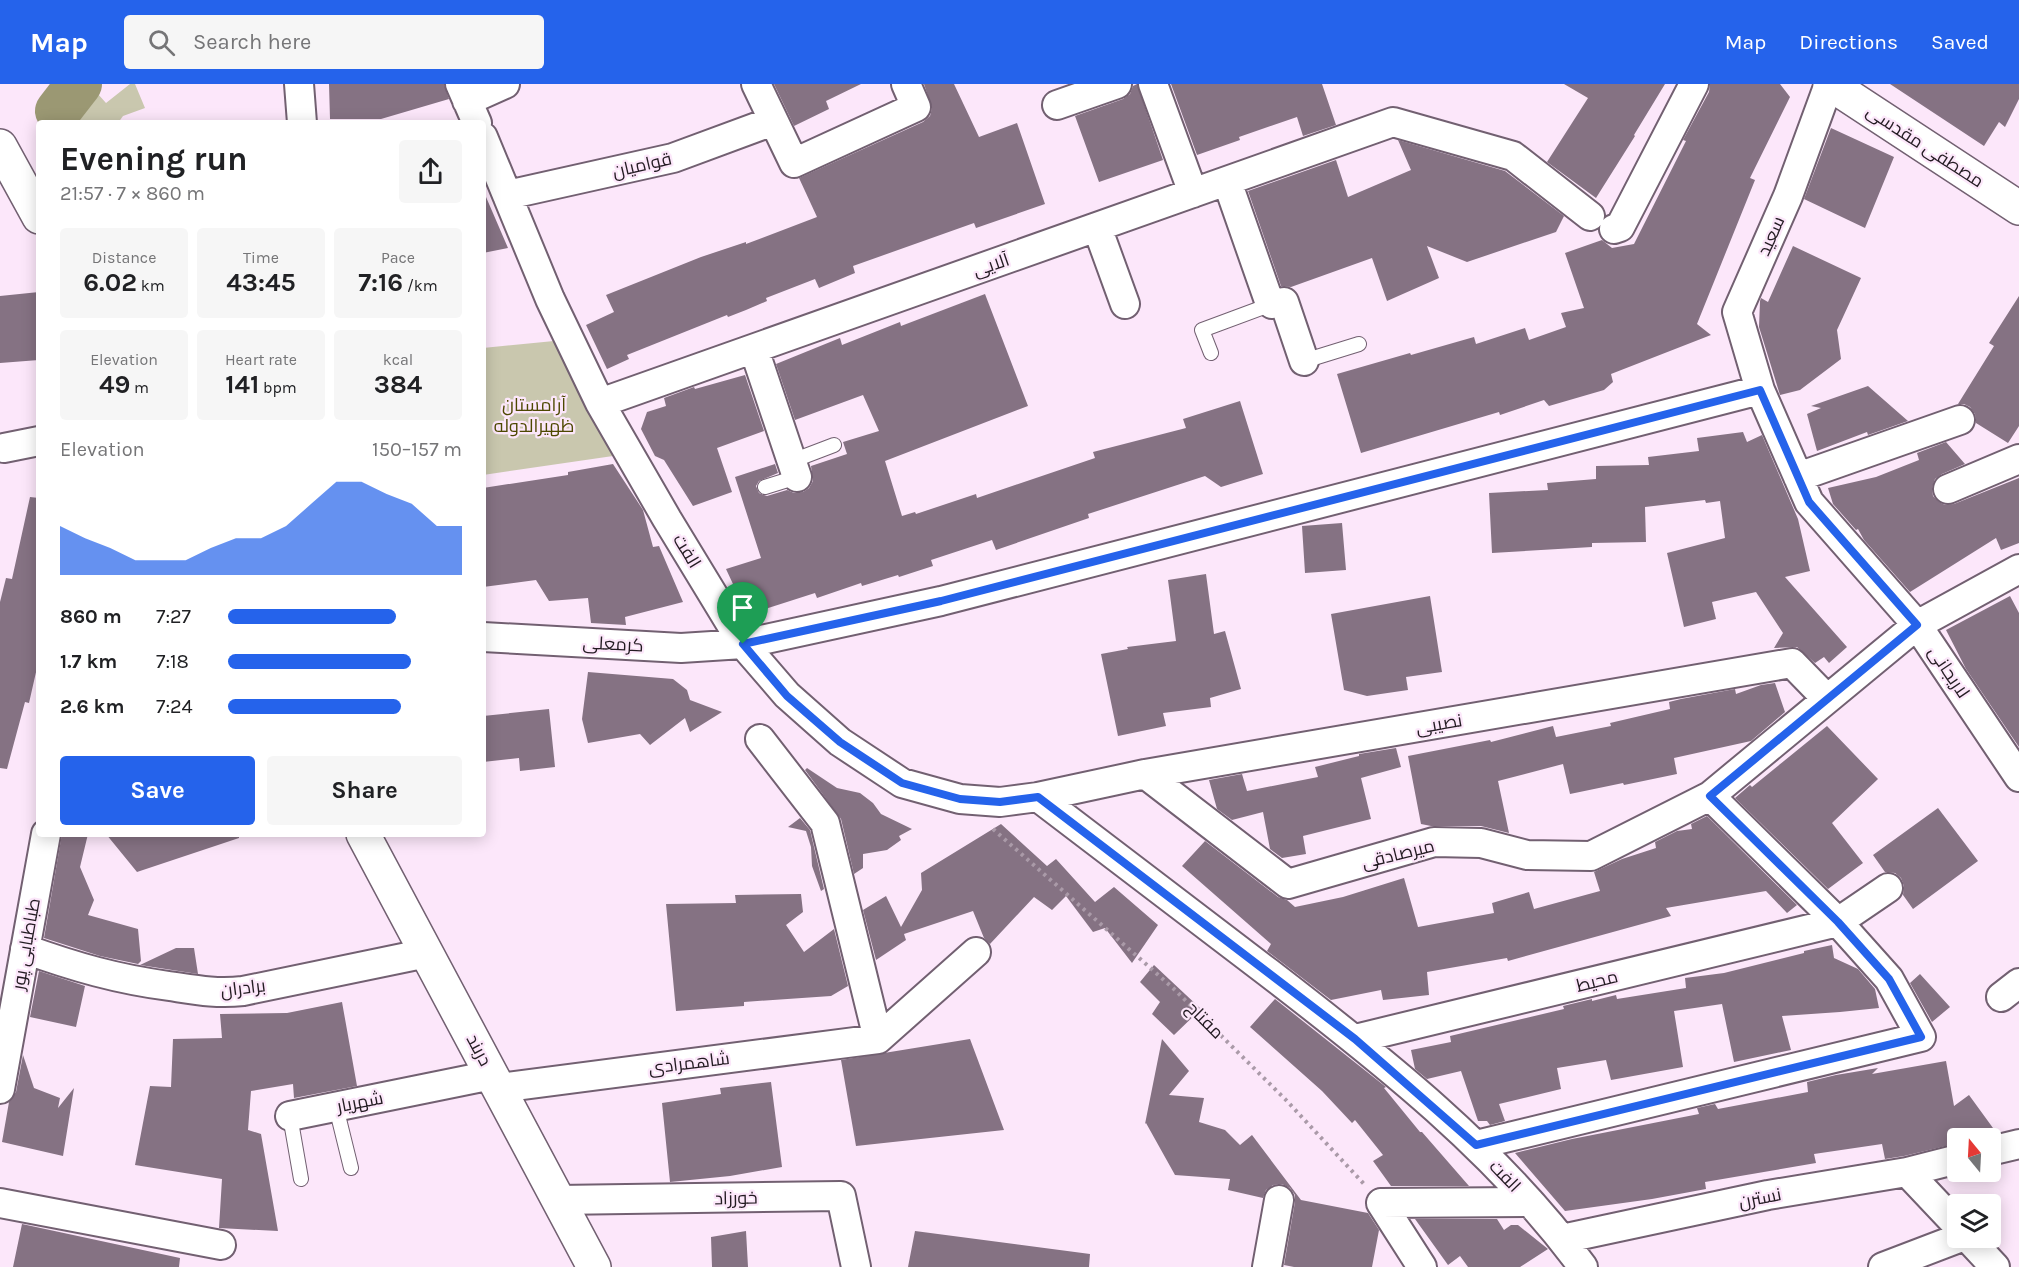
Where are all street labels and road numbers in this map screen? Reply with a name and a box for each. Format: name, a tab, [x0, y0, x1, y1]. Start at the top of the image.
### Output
street label: مصطفی مقدسی	[1862, 100, 1988, 192]
street label: قوامیان	[610, 147, 674, 183]
street label: سعید	[1753, 213, 1789, 259]
street label: آلایی	[970, 249, 1012, 281]
street label: الفت	[668, 530, 706, 572]
street label: کرمعلی	[582, 631, 644, 657]
street label: لاریجانی	[1924, 642, 1974, 702]
street label: نصیبی	[1414, 709, 1464, 739]
street label: میرصادقی	[1359, 834, 1437, 874]
street label: طباطبایی پور	[7, 896, 46, 993]
street label: محیط	[1574, 965, 1620, 997]
street label: برادران	[219, 974, 267, 1002]
street label: مفتاح	[1181, 997, 1228, 1044]
street label: دربند	[462, 1030, 496, 1070]
street label: شاهمرادی	[647, 1047, 731, 1079]
street label: شهریار	[334, 1087, 385, 1117]
street label: الفت	[1485, 1155, 1525, 1197]
street label: نسترن	[1737, 1183, 1783, 1213]
street label: خورزاد	[714, 1187, 758, 1209]

